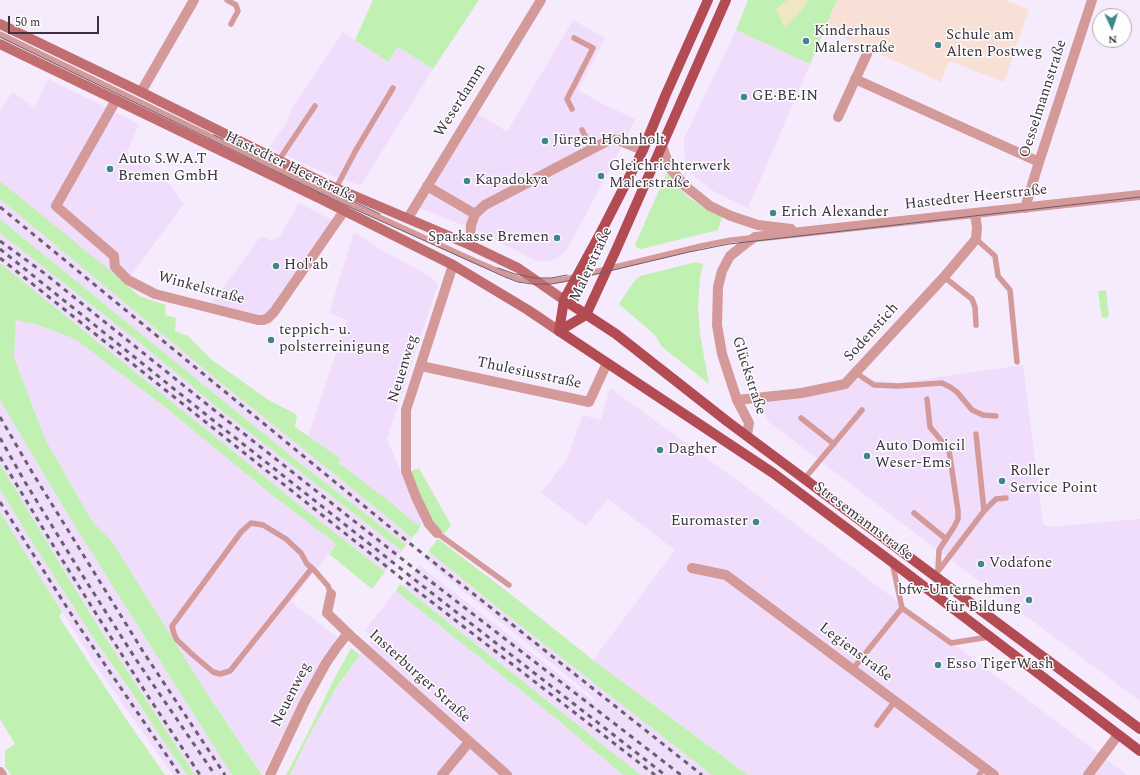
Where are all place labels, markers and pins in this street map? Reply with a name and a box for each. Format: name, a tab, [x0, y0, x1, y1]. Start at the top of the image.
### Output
place label: Kinderhaus Malerstraße	[814, 23, 895, 58]
place label: Schule am Alten Postweg	[946, 27, 1042, 62]
marker: Kinderhaus Malerstraße	[801, 36, 811, 46]
marker: Schule am Alten Postweg	[933, 40, 943, 50]
place label: GE·BE·IN	[752, 88, 818, 106]
marker: GE·BE·IN	[739, 92, 749, 102]
place label: Jürgen Hohnholt	[553, 132, 665, 150]
marker: Jürgen Hohnholt	[540, 136, 550, 146]
place label: Auto S.W.A.T Bremen GmbH	[118, 151, 219, 186]
place label: Gleichrichterwerk Malerstraße	[609, 158, 731, 193]
marker: Auto S.W.A.T Bremen GmbH	[105, 164, 115, 174]
marker: Gleichrichterwerk Malerstraße	[596, 171, 606, 181]
place label: Kapadokya	[475, 172, 548, 190]
marker: Kapadokya	[462, 176, 472, 186]
place label: Erich Alexander	[781, 204, 889, 222]
marker: Erich Alexander	[768, 208, 778, 218]
place label: Sparkasse Bremen	[428, 229, 549, 247]
marker: Sparkasse Bremen	[552, 233, 562, 243]
place label: Hol'ab	[284, 257, 328, 275]
marker: Hol'ab	[271, 261, 281, 271]
place label: teppich- u. polsterreinigung	[279, 322, 390, 357]
marker: teppich- u. polsterreinigung	[266, 335, 276, 345]
place label: Auto Domicil Weser-Ems	[875, 438, 965, 473]
place label: Dagher	[668, 441, 717, 459]
marker: Dagher	[655, 445, 665, 455]
marker: Auto Domicil Weser-Ems	[862, 451, 872, 461]
place label: Roller Service Point	[1010, 463, 1098, 498]
marker: Roller Service Point	[997, 476, 1007, 486]
place label: Euromaster	[671, 513, 748, 531]
marker: Euromaster	[751, 517, 761, 527]
place label: Vodafone	[989, 555, 1052, 573]
marker: Vodafone	[976, 559, 986, 569]
place label: bfw-Unternehmen für Bildung	[898, 582, 1021, 617]
marker: bfw-Unternehmen für Bildung	[1024, 595, 1034, 605]
place label: Esso TigerWash	[946, 656, 1053, 674]
marker: Esso TigerWash	[933, 660, 943, 670]

